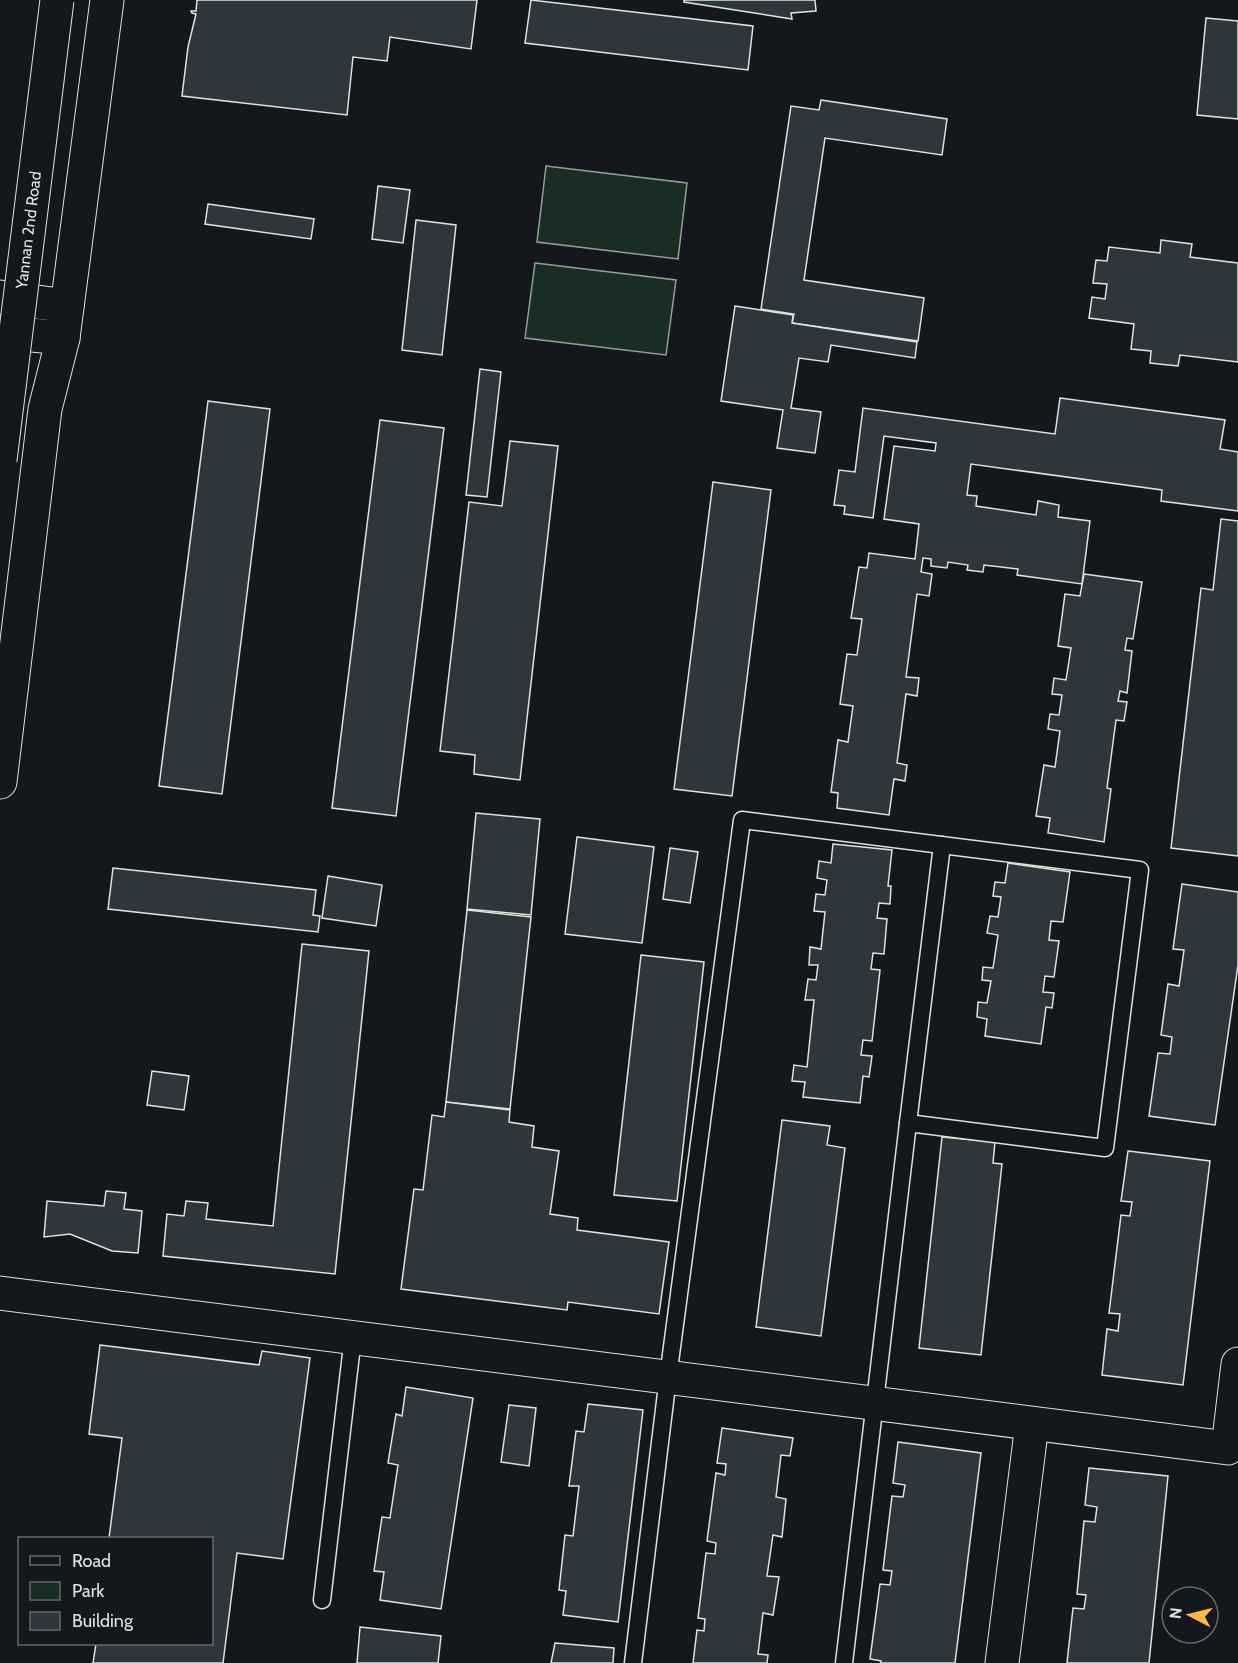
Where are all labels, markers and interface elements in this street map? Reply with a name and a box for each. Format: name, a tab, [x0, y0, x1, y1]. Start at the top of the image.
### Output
street label: Yannan 2nd Road	[12, 170, 45, 291]
legend	[18, 1537, 213, 1645]
text: Road	[72, 1550, 111, 1572]
text: Park	[72, 1580, 105, 1602]
north arrow	[1160, 1585, 1220, 1645]
text: N	[1165, 1606, 1186, 1620]
text: Building	[72, 1610, 134, 1632]

